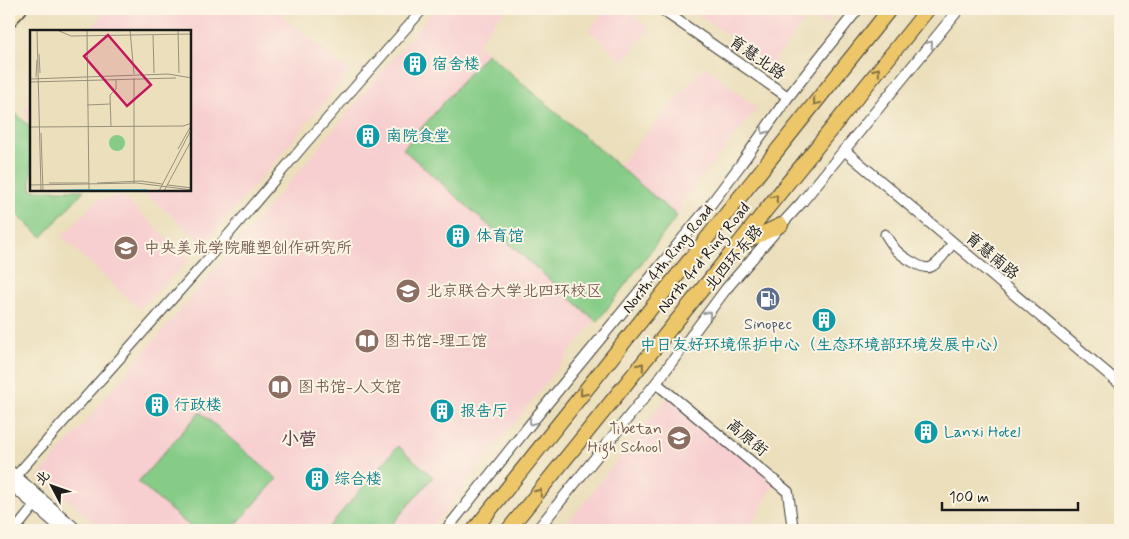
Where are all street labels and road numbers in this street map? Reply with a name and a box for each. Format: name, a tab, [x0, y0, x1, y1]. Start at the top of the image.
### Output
street label: 育慧北路	[725, 31, 789, 85]
street label: North 4rd Ring Road	[653, 198, 756, 318]
street label: North 4th Ring Road	[617, 200, 719, 319]
street label: 北四环东路	[700, 221, 768, 295]
street label: 育慧南路	[961, 227, 1023, 285]
street label: 高原街	[722, 415, 772, 461]

